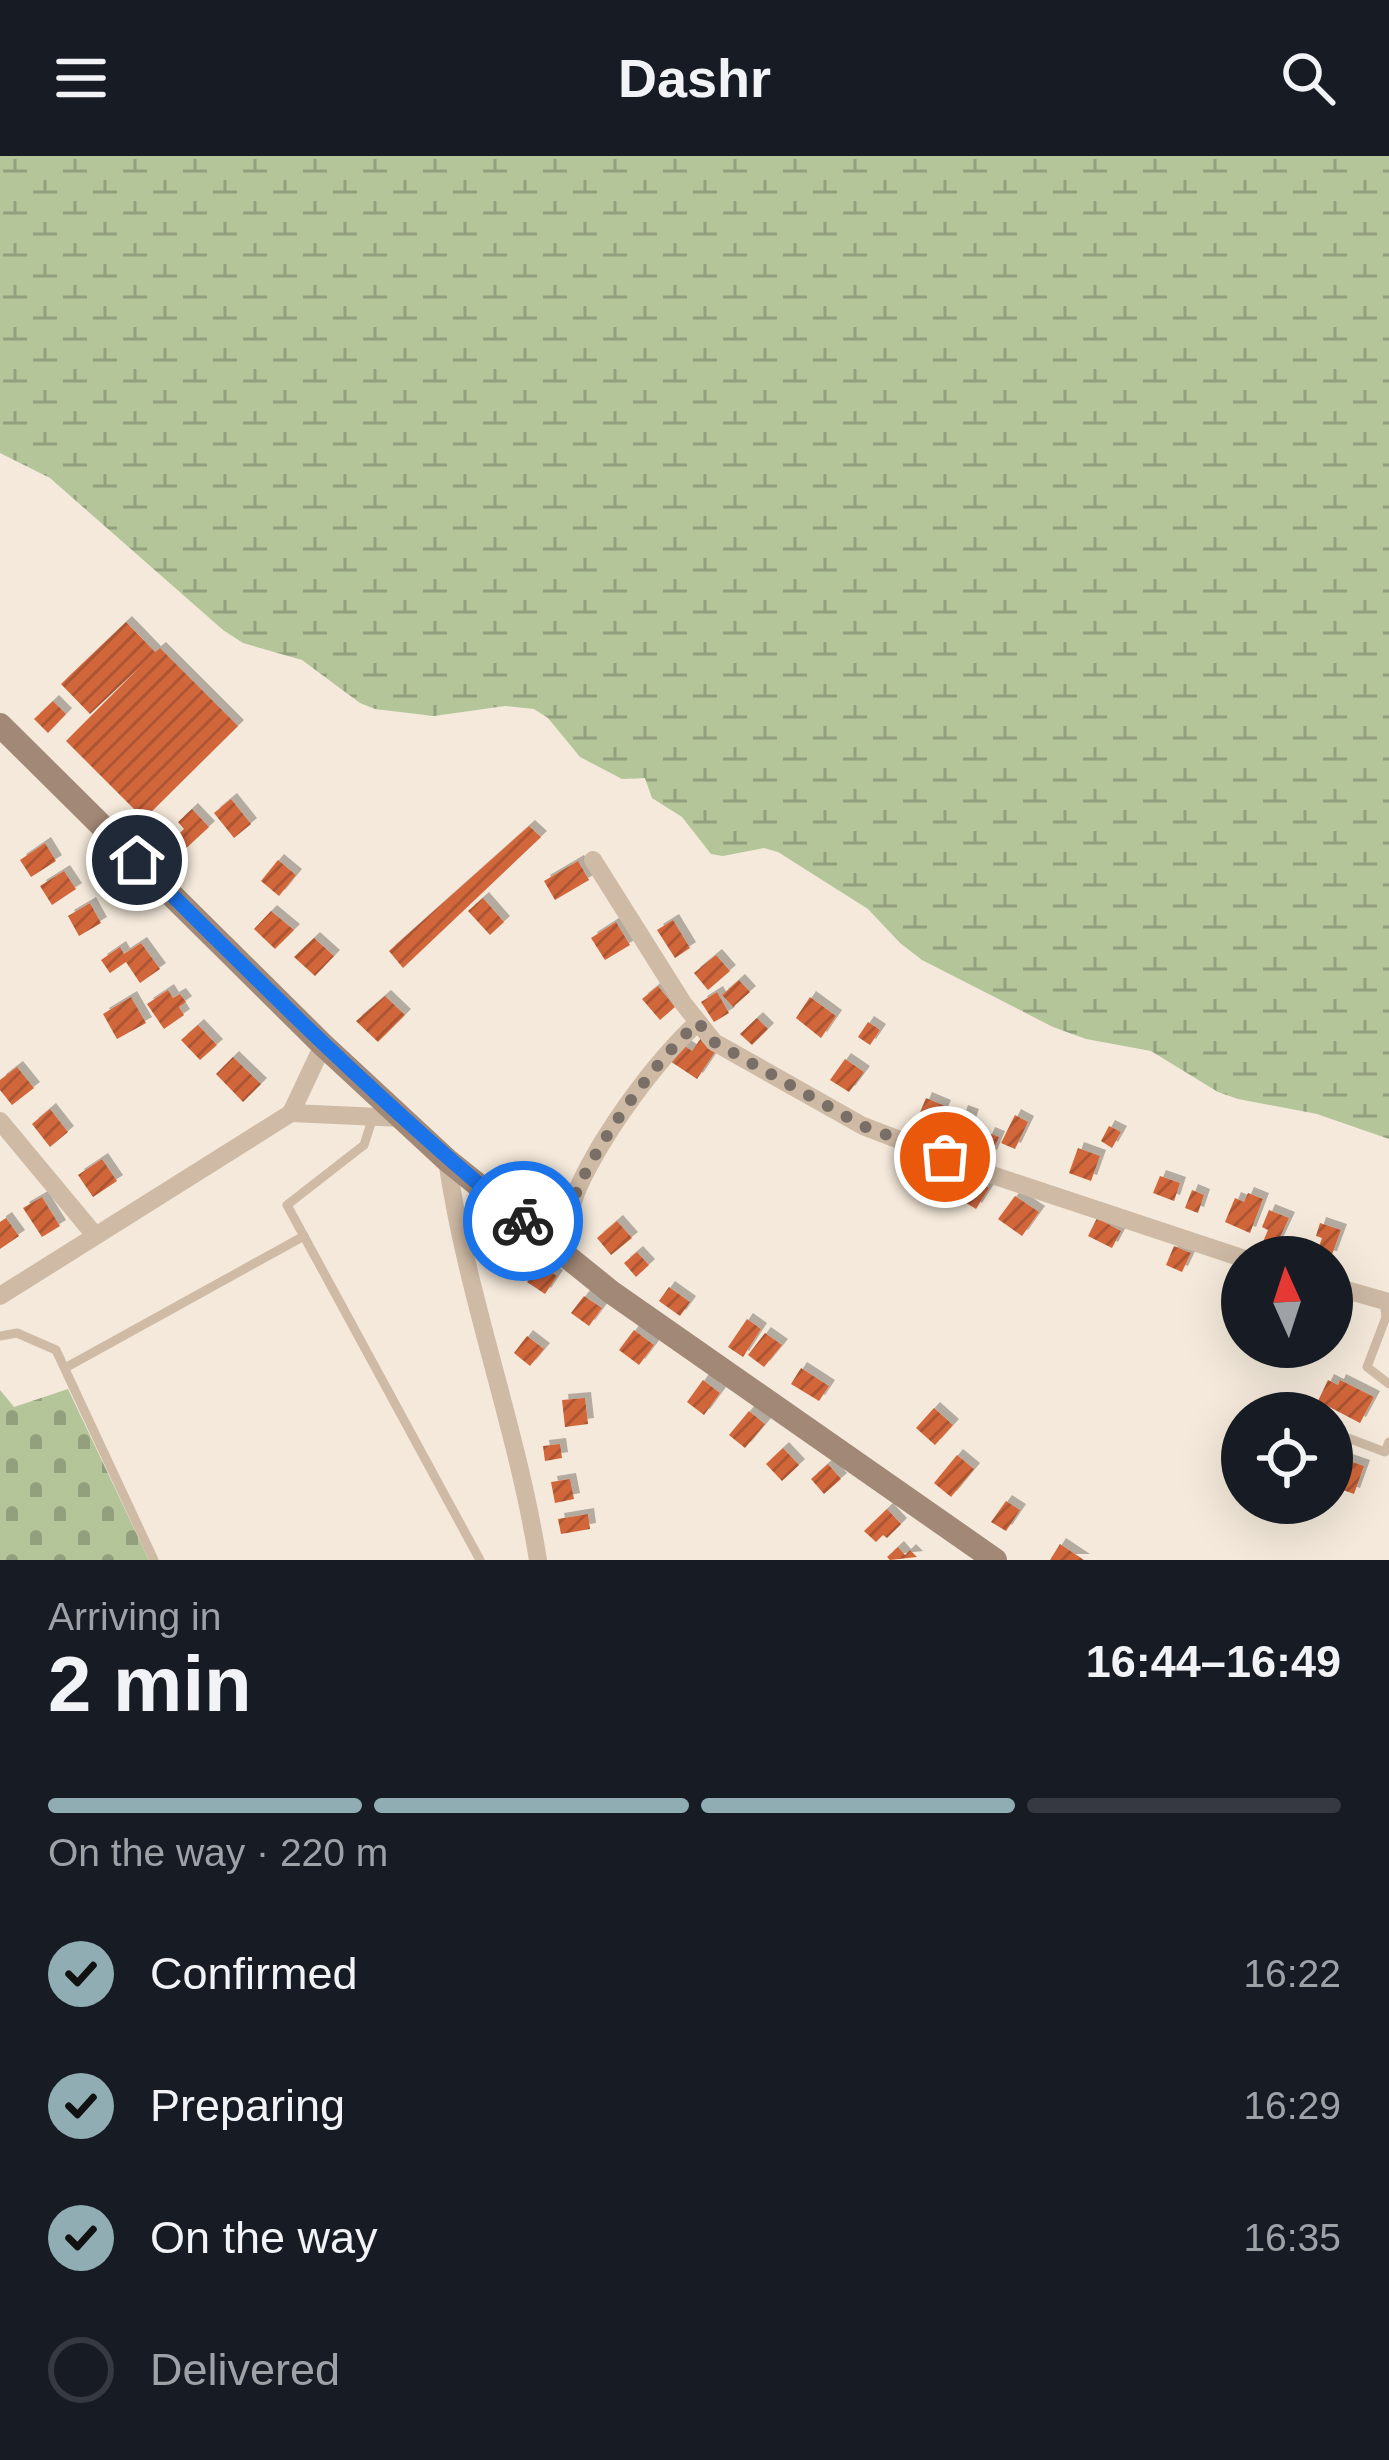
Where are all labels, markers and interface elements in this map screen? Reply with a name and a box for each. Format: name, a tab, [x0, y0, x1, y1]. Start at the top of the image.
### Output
icon: menu	[48, 45, 114, 111]
icon: search	[1275, 45, 1341, 111]
text: Dashr	[618, 48, 771, 108]
pin	[86, 809, 188, 911]
icon: home	[104, 827, 170, 893]
pin	[894, 1106, 996, 1208]
icon: bag	[912, 1124, 978, 1190]
courier	[463, 1161, 583, 1281]
icon: bike	[490, 1188, 556, 1254]
north arrow	[1221, 1236, 1353, 1368]
map controls	[1221, 1236, 1353, 1524]
button: locate	[1221, 1392, 1353, 1524]
text: Arriving in	[48, 1595, 221, 1638]
text: 16:44–16:49	[1086, 1636, 1341, 1687]
text: 2 min	[48, 1640, 252, 1728]
text: On the way · 220 m	[48, 1831, 388, 1874]
icon: check	[48, 1941, 114, 2007]
text: Confirmed	[150, 1948, 358, 1999]
text: 16:22	[1243, 1952, 1341, 1995]
icon: check	[48, 2073, 114, 2139]
text: Preparing	[150, 2080, 345, 2131]
text: 16:29	[1243, 2084, 1341, 2127]
icon: check	[48, 2205, 114, 2271]
text: On the way	[150, 2212, 378, 2263]
text: 16:35	[1243, 2216, 1341, 2259]
text: Delivered	[150, 2344, 340, 2395]

